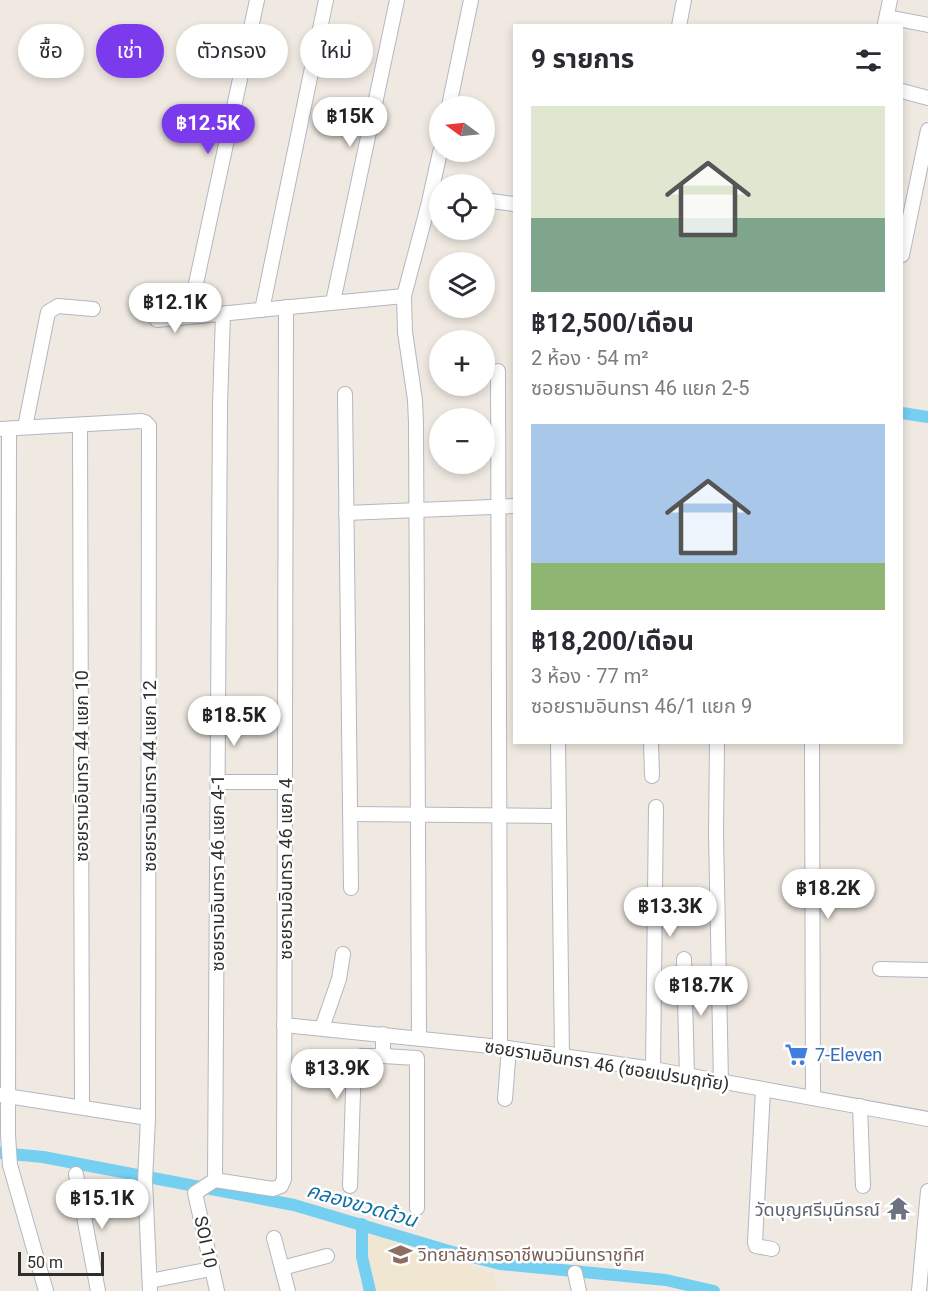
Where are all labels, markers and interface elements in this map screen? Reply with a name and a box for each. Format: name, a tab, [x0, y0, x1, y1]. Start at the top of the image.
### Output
chip: ซื้อ	[18, 24, 84, 78]
chip: เช่า	[96, 24, 164, 78]
chip: ตัวกรอง	[176, 24, 288, 78]
chip: ใหม่	[300, 24, 373, 78]
text: 9 รายการ	[531, 44, 634, 74]
icon: filters	[852, 44, 885, 77]
north arrow	[429, 96, 495, 162]
map controls	[429, 96, 495, 474]
pin: ฿15K	[314, 97, 386, 148]
pin: ฿12.5K	[159, 104, 257, 155]
text: ฿15K	[326, 104, 374, 128]
text: ฿12.5K	[176, 111, 240, 135]
icon: home	[654, 145, 762, 253]
button: locate	[429, 174, 495, 240]
button: layers	[429, 252, 495, 318]
pin: ฿12.1K	[126, 283, 224, 334]
text: ฿12.1K	[143, 290, 207, 314]
text: ฿12,500/เดือน	[531, 308, 694, 338]
button: +	[429, 330, 495, 396]
text: 2 ห้อง · 54 m²	[531, 346, 649, 370]
text: ซอยรามอินทรา 46 แยก 2-5	[531, 376, 749, 400]
button: −	[429, 408, 495, 474]
icon: home	[654, 463, 762, 571]
text: ฿18,200/เดือน	[531, 626, 694, 656]
text: 3 ห้อง · 77 m²	[531, 664, 649, 688]
street label: ซอยรามอินทรา 44 แยก 10	[71, 670, 92, 862]
street label: ซอยรามอินทรา 44 แยก 12	[139, 680, 160, 872]
text: ซอยรามอินทรา 46/1 แยก 9	[531, 694, 752, 718]
pin: ฿18.5K	[185, 696, 283, 747]
text: ฿18.5K	[202, 703, 266, 727]
street label: ซอยรามอินทรา 46 แยก 4-1	[207, 775, 228, 971]
street label: ซอยรามอินทรา 46 แยก 4	[275, 778, 296, 960]
pin: ฿18.2K	[779, 869, 877, 920]
text: ฿18.2K	[796, 876, 860, 900]
pin: ฿13.3K	[621, 887, 719, 938]
text: ฿13.3K	[638, 894, 702, 918]
pin: ฿18.7K	[652, 966, 750, 1017]
text: ฿18.7K	[669, 973, 733, 997]
street label: ซอยรามอินทรา 46 (ซอยเปรมฤทัย)	[483, 1035, 731, 1096]
supermarket icon: 7-Eleven	[784, 1041, 810, 1067]
place label: 7-Eleven	[815, 1044, 882, 1065]
pin: ฿13.9K	[288, 1049, 386, 1100]
text: ฿13.9K	[305, 1056, 369, 1080]
water label: คลองขวดด้วน	[304, 1178, 421, 1233]
pin: ฿15.1K	[53, 1179, 151, 1230]
text: ฿15.1K	[70, 1186, 134, 1210]
temple icon: วัดบุญศรีมุนีกรณ์	[885, 1196, 911, 1222]
place label: วัดบุญศรีมุนีกรณ์	[755, 1199, 880, 1221]
street label: SOI 10	[190, 1214, 222, 1270]
school or university icon: วิทยาลัยการอาชีพนวมินทราชูทิศ	[387, 1241, 413, 1267]
place label: วิทยาลัยการอาชีพนวมินทราชูทิศ	[417, 1244, 645, 1267]
scale bar	[18, 1249, 104, 1276]
text: 50 m	[27, 1253, 63, 1272]

